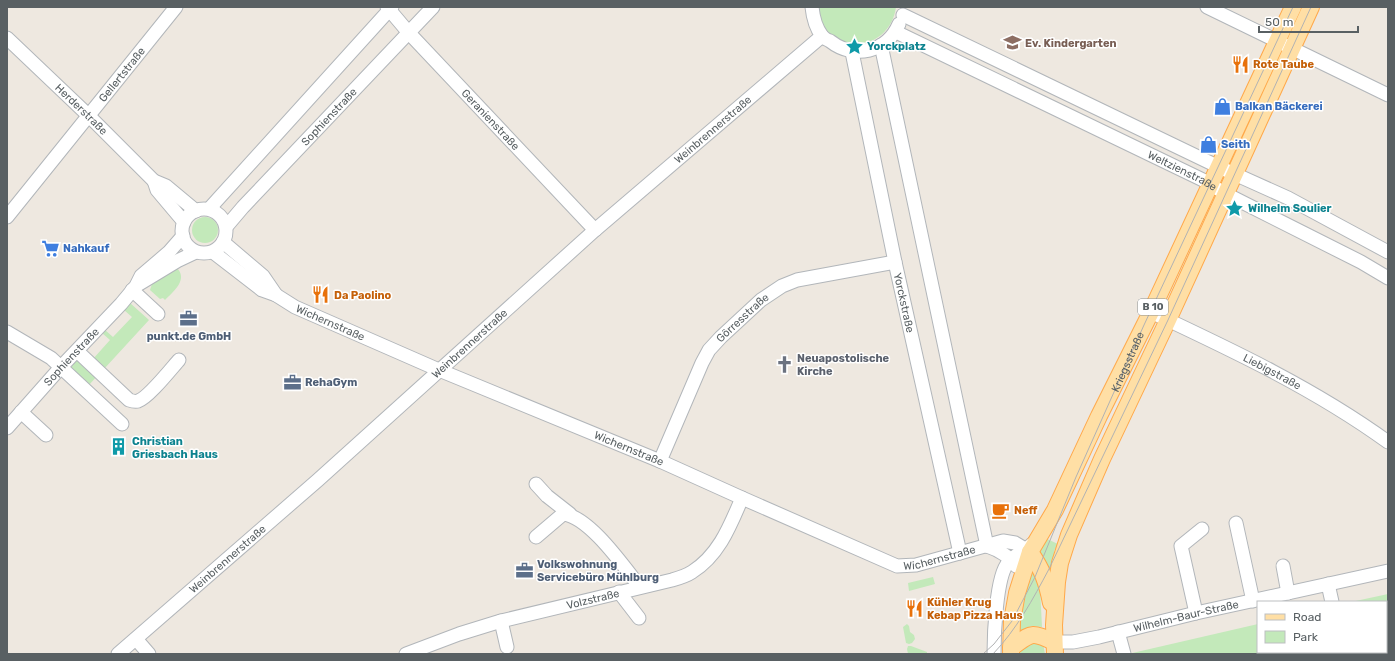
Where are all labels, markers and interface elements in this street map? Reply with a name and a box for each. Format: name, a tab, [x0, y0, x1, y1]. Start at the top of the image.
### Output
scale bar	[1259, 8, 1358, 34]
text: 50 m	[1265, 15, 1293, 29]
school or university icon: Ev. Kindergarten	[1002, 33, 1022, 53]
place icon: Yorckplatz	[844, 36, 864, 56]
place label: Ev. Kindergarten	[1025, 37, 1117, 50]
place label: Yorckplatz	[867, 40, 926, 53]
street label: Gellertstraße	[96, 44, 148, 104]
restaurant icon: Rote Taube	[1230, 54, 1250, 74]
place label: Rote Taube	[1253, 58, 1314, 71]
street label: Herderstraße	[53, 81, 110, 137]
street label: Sophienstraße	[298, 85, 359, 148]
street label: Geranienstraße	[459, 86, 522, 153]
street label: Weinbrennerstraße	[671, 93, 754, 166]
shop icon: Balkan Bäckerei	[1212, 96, 1232, 116]
place label: Balkan Bäckerei	[1235, 100, 1323, 113]
shop icon: Seith	[1198, 134, 1218, 154]
place label: Seith	[1221, 138, 1250, 151]
street label: Weltzienstraße	[1146, 148, 1219, 193]
place icon: Wilhelm Soulier	[1225, 198, 1245, 218]
place label: Wilhelm Soulier	[1248, 202, 1332, 215]
supermarket icon: Nahkauf	[40, 238, 60, 258]
place label: Nahkauf	[63, 242, 109, 255]
street label: Yorckstraße	[891, 271, 917, 334]
restaurant icon: Da Paolino	[311, 285, 331, 305]
place label: Da Paolino	[334, 289, 392, 302]
street label: Görresstraße	[713, 290, 771, 345]
road number: B 10	[1138, 299, 1168, 315]
street label: Wichernstraße	[294, 302, 367, 343]
street label: Weinbrennerstraße	[429, 306, 510, 381]
office icon: punkt.de GmbH	[179, 308, 199, 328]
street label: Sophienstraße	[41, 325, 101, 388]
place label: punkt.de GmbH	[147, 330, 231, 343]
street label: Kriegsstraße	[1108, 330, 1147, 394]
street label: Liebigstraße	[1241, 351, 1303, 392]
place label: Neuapostolische Kirche	[797, 352, 890, 378]
church icon: Neuapostolische Kirche	[774, 354, 794, 374]
office icon: RehaGym	[282, 372, 302, 392]
place label: RehaGym	[305, 376, 357, 389]
street label: Wichernstraße	[592, 428, 666, 468]
place label: Christian Griesbach Haus	[132, 435, 218, 461]
building icon: Christian Griesbach Haus	[109, 437, 129, 457]
cafe icon: Neff	[991, 500, 1011, 520]
place label: Neff	[1014, 504, 1037, 517]
street label: Weinbrennerstraße	[186, 522, 268, 596]
street label: Wichernstraße	[903, 542, 977, 572]
place label: Volkswohnung Servicebüro Mühlburg	[537, 558, 659, 584]
office icon: Volkswohnung Servicebüro Mühlburg	[514, 560, 534, 580]
street label: Volzstraße	[565, 586, 621, 612]
place label: Kühler Krug Kebap Pizza Haus	[927, 596, 1023, 622]
street label: Wilhelm-Baur-Straße	[1132, 597, 1240, 635]
restaurant icon: Kühler Krug Kebap Pizza Haus	[904, 598, 924, 618]
legend	[1257, 601, 1387, 653]
text: Road	[1293, 610, 1321, 624]
text: Park	[1293, 630, 1319, 644]

